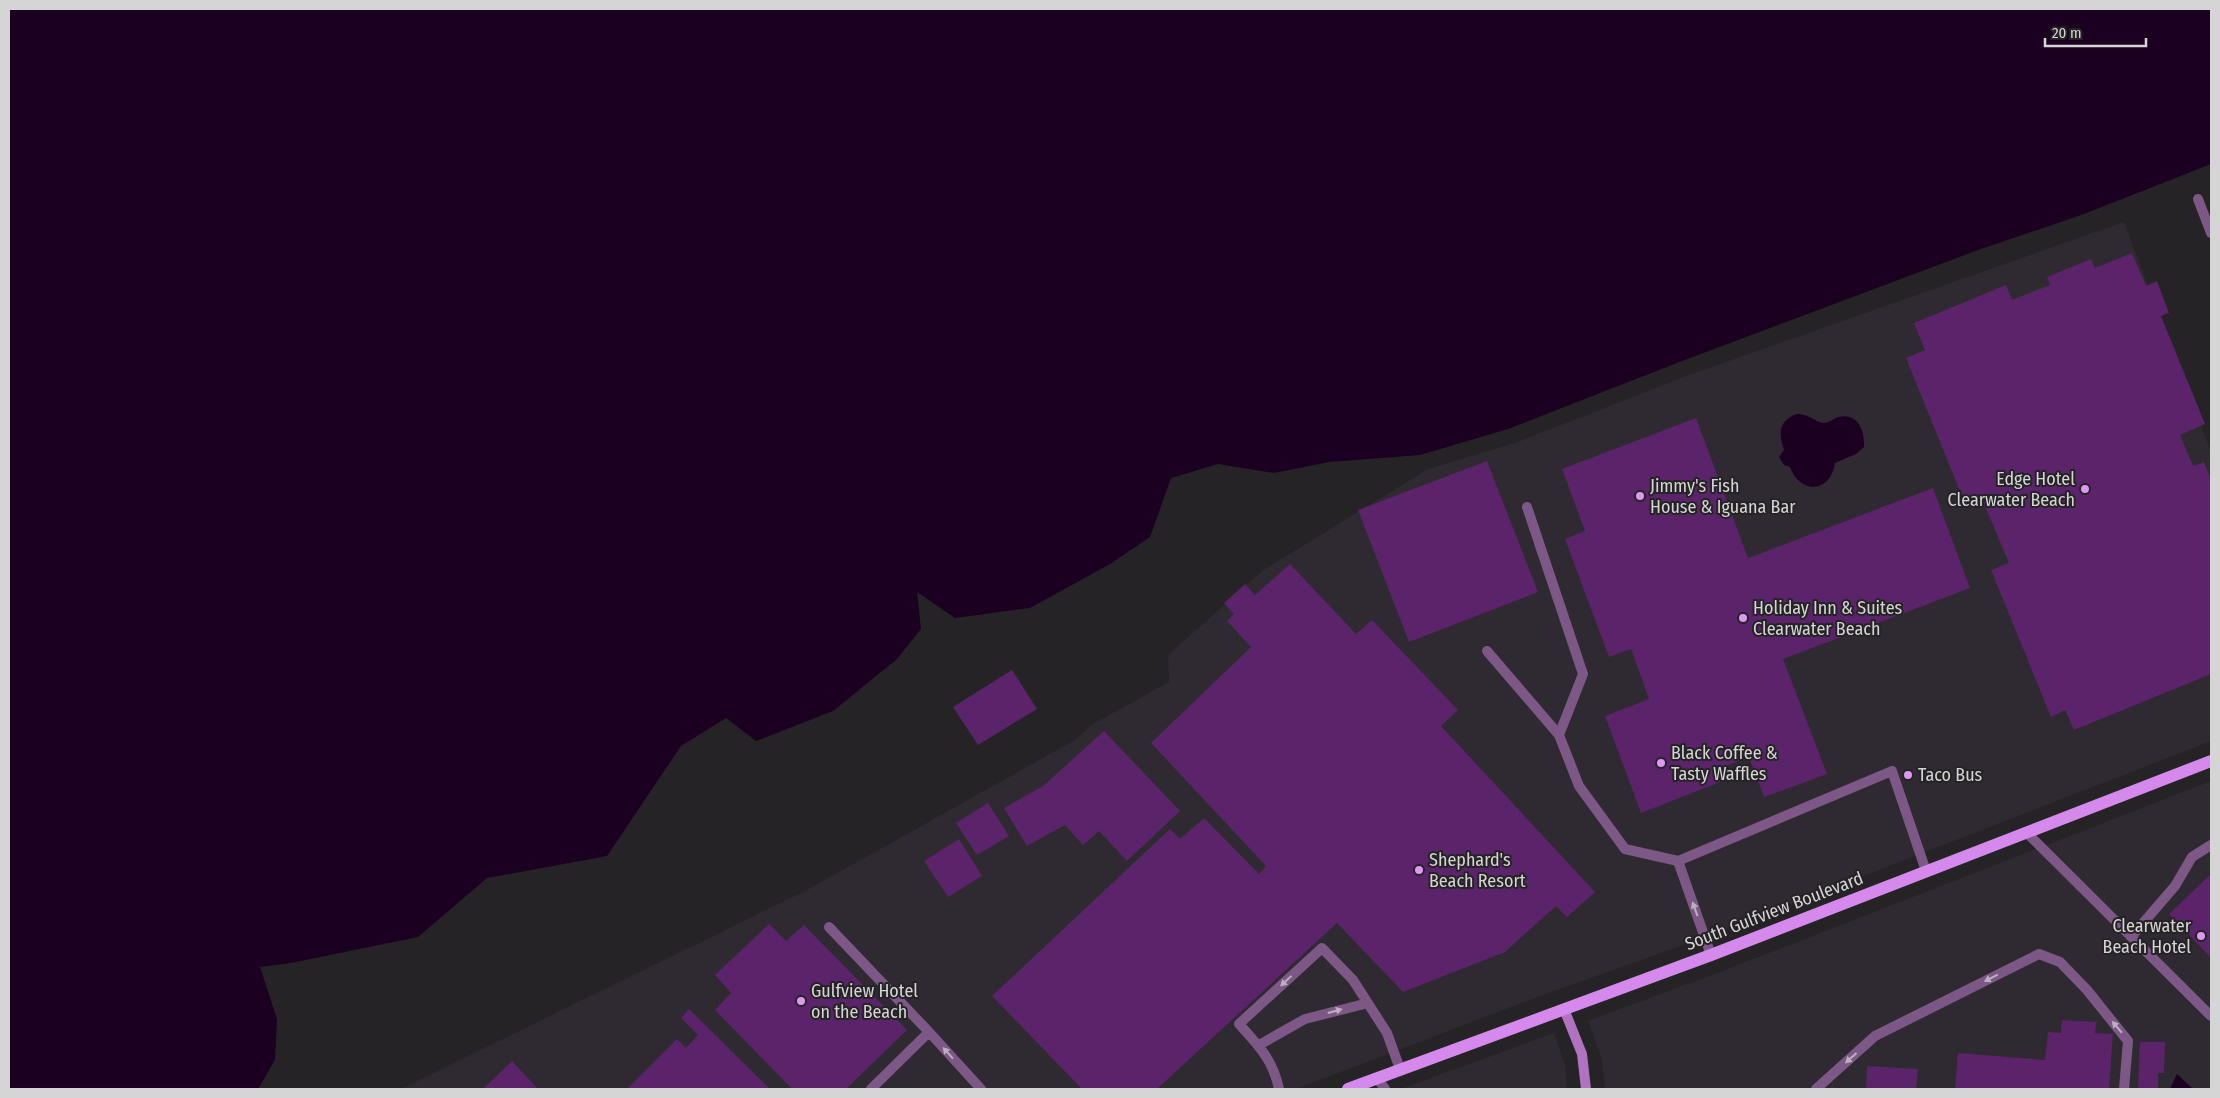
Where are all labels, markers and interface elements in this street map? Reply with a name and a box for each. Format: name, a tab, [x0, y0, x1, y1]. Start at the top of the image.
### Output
scale bar	[2045, 15, 2146, 47]
text: 20 m	[2052, 24, 2082, 42]
place label: Edge Hotel Clearwater Beach	[1948, 468, 2075, 511]
place label: Jimmy's Fish House & Iguana Bar	[1650, 475, 1796, 518]
marker: Edge Hotel Clearwater Beach	[2079, 483, 2091, 495]
marker: Jimmy's Fish House & Iguana Bar	[1634, 490, 1646, 502]
place label: Holiday Inn & Suites Clearwater Beach	[1753, 597, 1903, 640]
marker: Holiday Inn & Suites Clearwater Beach	[1737, 612, 1749, 624]
place label: Black Coffee & Tasty Waffles	[1671, 742, 1778, 785]
marker: Black Coffee & Tasty Waffles	[1655, 757, 1667, 769]
place label: Taco Bus	[1918, 764, 1983, 786]
marker: Taco Bus	[1902, 769, 1914, 781]
place label: Shephard's Beach Resort	[1429, 849, 1526, 892]
marker: Shephard's Beach Resort	[1413, 864, 1425, 876]
street label: South Gulfview Boulevard	[1682, 867, 1866, 955]
one-way arrow	[1691, 901, 1699, 916]
place label: Clearwater Beach Hotel	[2103, 915, 2192, 958]
marker: Clearwater Beach Hotel	[2195, 930, 2207, 942]
one-way arrow	[1984, 974, 1998, 982]
one-way arrow	[1280, 975, 1292, 987]
place label: Gulfview Hotel on the Beach	[811, 980, 918, 1023]
marker: Gulfview Hotel on the Beach	[795, 995, 807, 1007]
one-way arrow	[1327, 1007, 1342, 1015]
one-way arrow	[2112, 1021, 2123, 1033]
one-way arrow	[942, 1048, 954, 1060]
one-way arrow	[1845, 1052, 1857, 1064]

